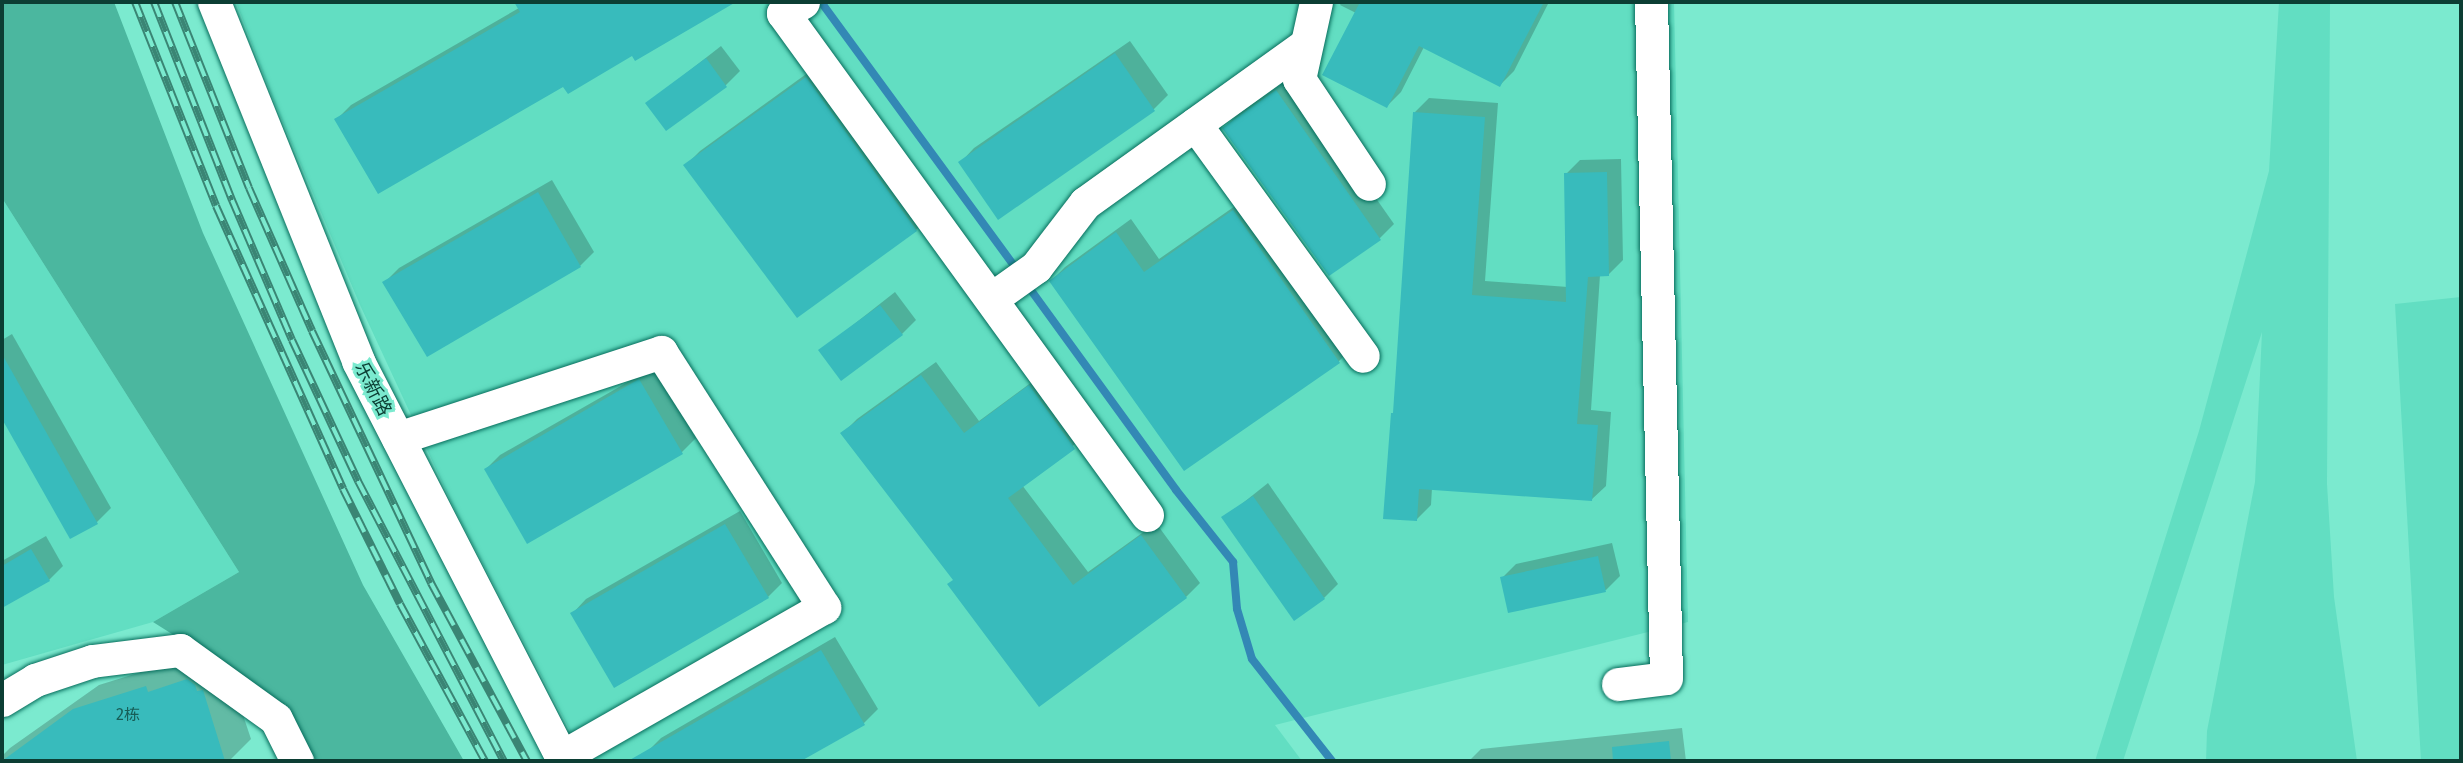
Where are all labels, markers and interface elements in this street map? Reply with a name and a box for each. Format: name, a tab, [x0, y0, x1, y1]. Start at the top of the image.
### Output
street label: 乐新路	[350, 358, 396, 420]
house number: 2栋	[116, 705, 140, 725]

